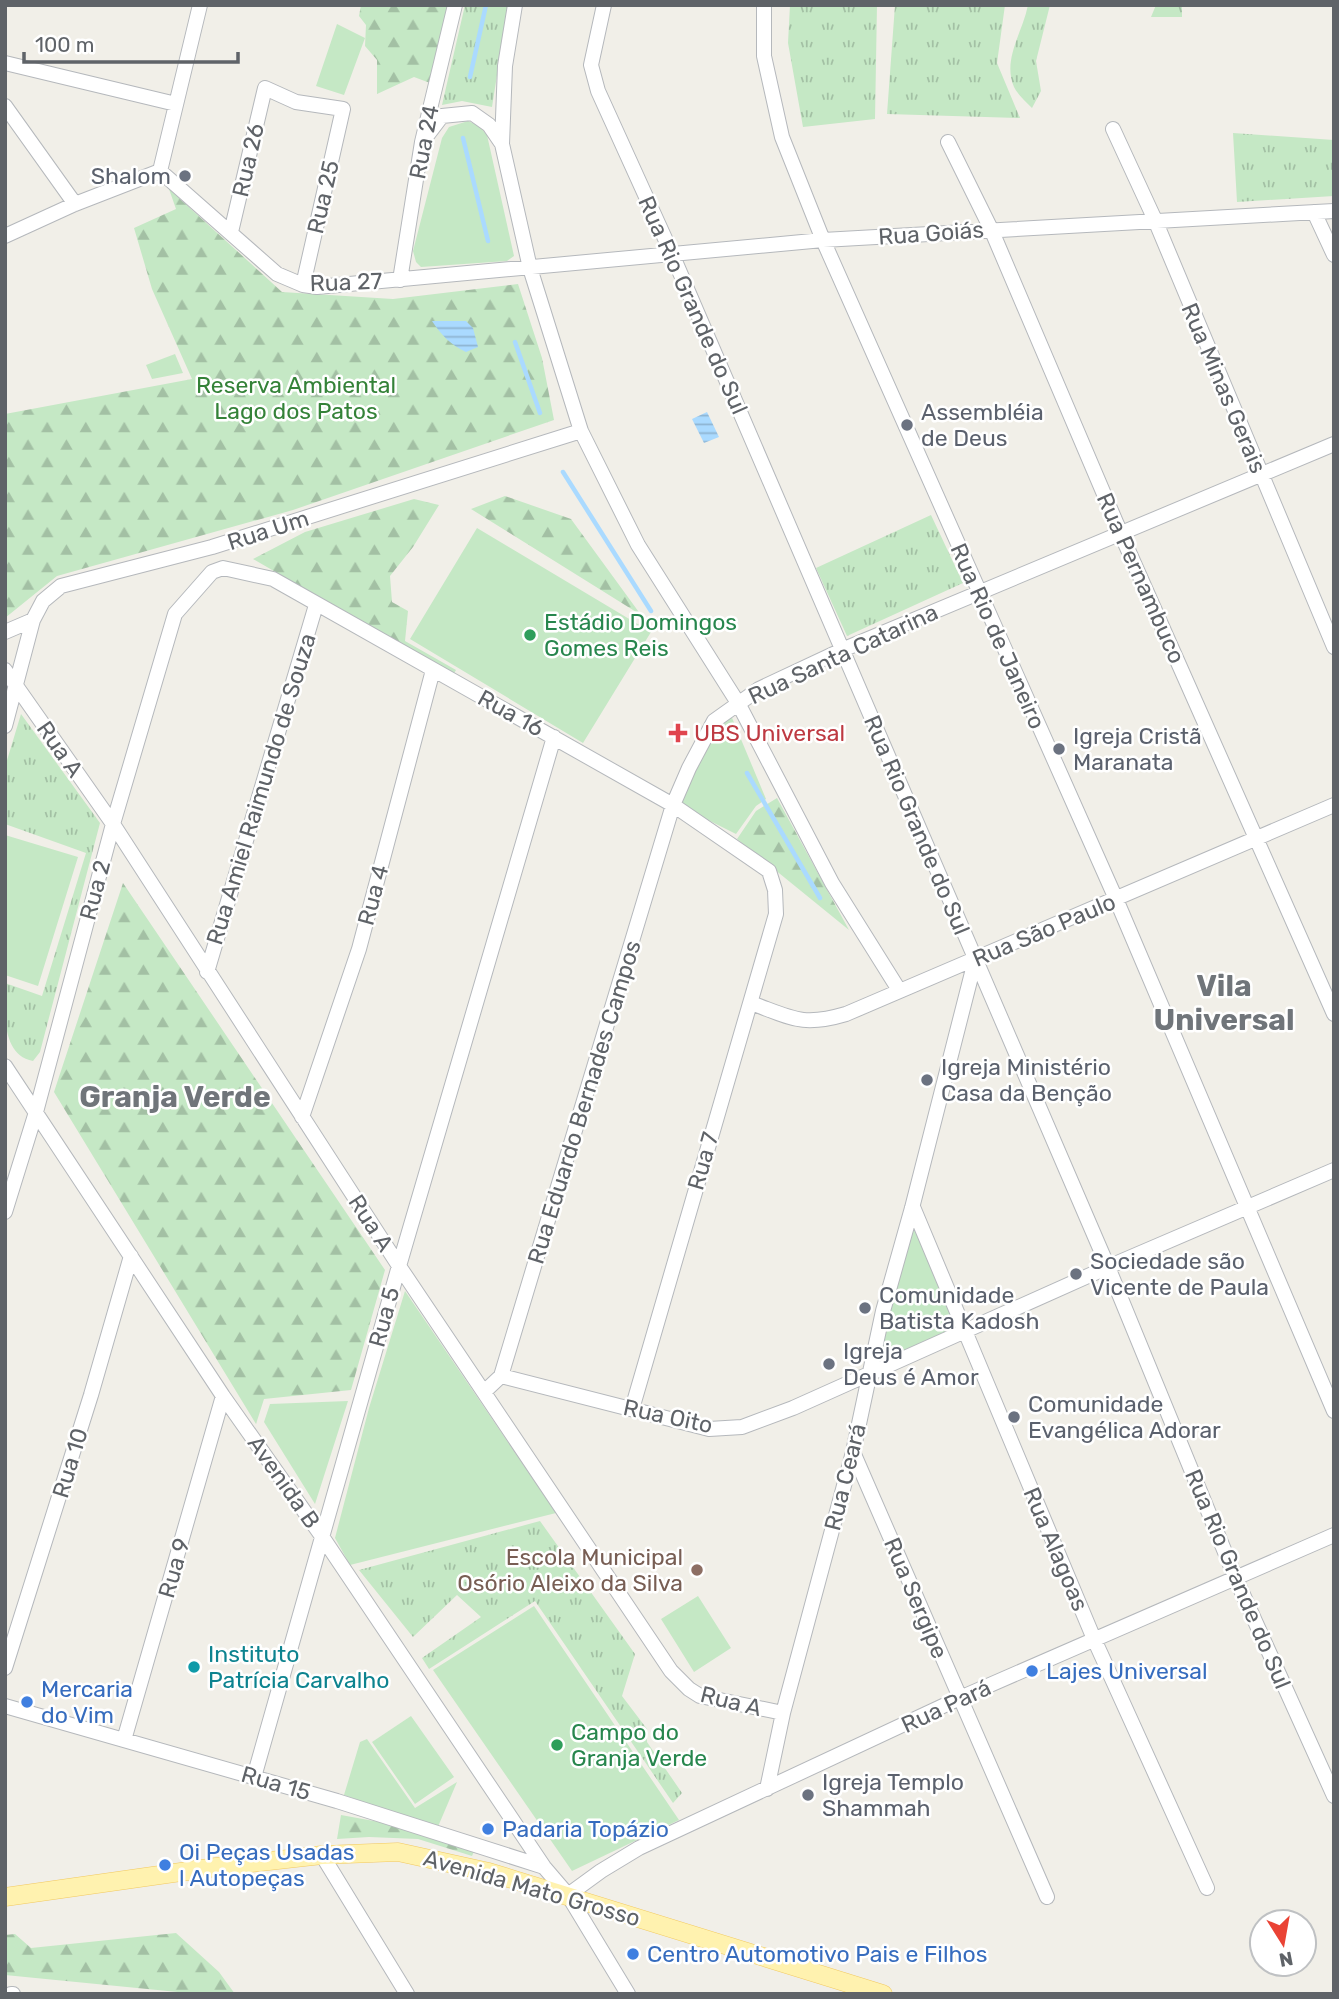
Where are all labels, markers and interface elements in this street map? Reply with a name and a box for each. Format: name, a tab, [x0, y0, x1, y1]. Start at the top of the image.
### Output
scale bar	[24, 21, 238, 65]
text: 100 m	[35, 32, 94, 57]
street label: Rua 24	[403, 103, 445, 181]
street label: Rua 26	[226, 120, 270, 200]
street label: Rua 25	[301, 158, 345, 236]
place label: Shalom	[91, 162, 171, 190]
marker: Shalom	[177, 168, 193, 184]
street label: Rua Rio Grande do Sul	[632, 191, 754, 419]
street label: Rua Goiás	[877, 215, 985, 251]
street label: Rua 27	[309, 267, 383, 297]
street label: Rua Minas Gerais	[1176, 299, 1272, 477]
park label: Reserva Ambiental Lago dos Patos	[196, 371, 396, 425]
place label: Assembléia de Deus	[921, 398, 1044, 452]
marker: Assembléia de Deus	[899, 417, 915, 433]
street label: Rua Pernambuco	[1091, 488, 1191, 668]
street label: Rua Um	[224, 504, 312, 556]
street label: Rua Rio de Janeiro	[944, 539, 1052, 733]
street label: Rua Santa Catarina	[744, 598, 942, 710]
place label: Estádio Domingos Gomes Reis	[544, 608, 737, 662]
marker: Estádio Domingos Gomes Reis	[522, 627, 538, 643]
street label: Rua Amiel Raimundo de Souza	[200, 630, 322, 948]
street label: Rua 16	[473, 684, 549, 742]
street label: Rua Rio Grande do Sul	[858, 711, 976, 939]
street label: Rua A	[31, 716, 89, 782]
place label: UBS Universal	[694, 719, 845, 747]
place label: Igreja Cristã Maranata	[1073, 722, 1202, 776]
marker: UBS Universal	[668, 723, 688, 743]
marker: Igreja Cristã Maranata	[1051, 741, 1067, 757]
street label: Rua 2	[74, 857, 116, 923]
street label: Rua 4	[352, 862, 394, 928]
street label: Rua São Paulo	[968, 887, 1120, 973]
street label: Rua Eduardo Bernades Campos	[521, 937, 647, 1267]
district label: Vila Universal	[1153, 968, 1295, 1038]
place label: Igreja Ministério Casa da Benção	[941, 1053, 1112, 1107]
marker: Igreja Ministério Casa da Benção	[919, 1072, 935, 1088]
district label: Granja Verde	[79, 1079, 271, 1115]
street label: Rua 7	[681, 1129, 725, 1193]
street label: Rua A	[342, 1189, 400, 1257]
place label: Sociedade são Vicente de Paula	[1090, 1247, 1269, 1301]
marker: Sociedade são Vicente de Paula	[1068, 1266, 1084, 1282]
place label: Comunidade Batista Kadosh	[879, 1281, 1040, 1335]
street label: Rua 5	[363, 1284, 405, 1350]
marker: Comunidade Batista Kadosh	[857, 1300, 873, 1316]
place label: Igreja Deus é Amor	[843, 1337, 979, 1391]
marker: Igreja Deus é Amor	[821, 1356, 837, 1372]
place label: Comunidade Evangélica Adorar	[1028, 1390, 1221, 1444]
street label: Rua Oito	[621, 1393, 715, 1439]
marker: Comunidade Evangélica Adorar	[1006, 1409, 1022, 1425]
street label: Rua Ceará	[818, 1421, 872, 1533]
street label: Rua 10	[46, 1425, 94, 1501]
street label: Avenida B	[242, 1430, 326, 1534]
street label: Rua Rio Grande do Sul	[1179, 1465, 1297, 1693]
street label: Rua Alagoas	[1017, 1483, 1095, 1615]
street label: Rua Sergipe	[878, 1533, 954, 1663]
street label: Rua 9	[152, 1535, 196, 1601]
place label: Escola Municipal Osório Aleixo da Silva	[457, 1543, 683, 1597]
marker: Escola Municipal Osório Aleixo da Silva	[689, 1562, 705, 1578]
place label: Instituto Patrícia Carvalho	[208, 1640, 390, 1694]
place label: Lajes Universal	[1046, 1657, 1208, 1685]
marker: Instituto Patrícia Carvalho	[186, 1659, 202, 1675]
marker: Lajes Universal	[1024, 1663, 1040, 1679]
street label: Rua Pará	[897, 1673, 995, 1739]
place label: Mercaria do Vim	[41, 1675, 133, 1729]
street label: Rua A	[698, 1680, 764, 1722]
marker: Mercaria do Vim	[19, 1694, 35, 1710]
place label: Campo do Granja Verde	[571, 1718, 707, 1772]
marker: Campo do Granja Verde	[549, 1737, 565, 1753]
street label: Rua 15	[238, 1760, 314, 1806]
place label: Igreja Templo Shammah	[822, 1768, 964, 1822]
marker: Igreja Templo Shammah	[800, 1787, 816, 1803]
place label: Padaria Topázio	[502, 1815, 669, 1843]
marker: Padaria Topázio	[480, 1821, 496, 1837]
place label: Oi Peças Usadas l Autopeças	[179, 1838, 355, 1892]
street label: Avenida Mato Grosso	[420, 1844, 644, 1932]
marker: Oi Peças Usadas l Autopeças	[157, 1857, 173, 1873]
north arrow	[1248, 1908, 1318, 1978]
place label: Centro Automotivo Pais e Filhos	[647, 1940, 987, 1968]
marker: Centro Automotivo Pais e Filhos	[625, 1946, 641, 1962]
text: N	[1277, 1947, 1295, 1972]

